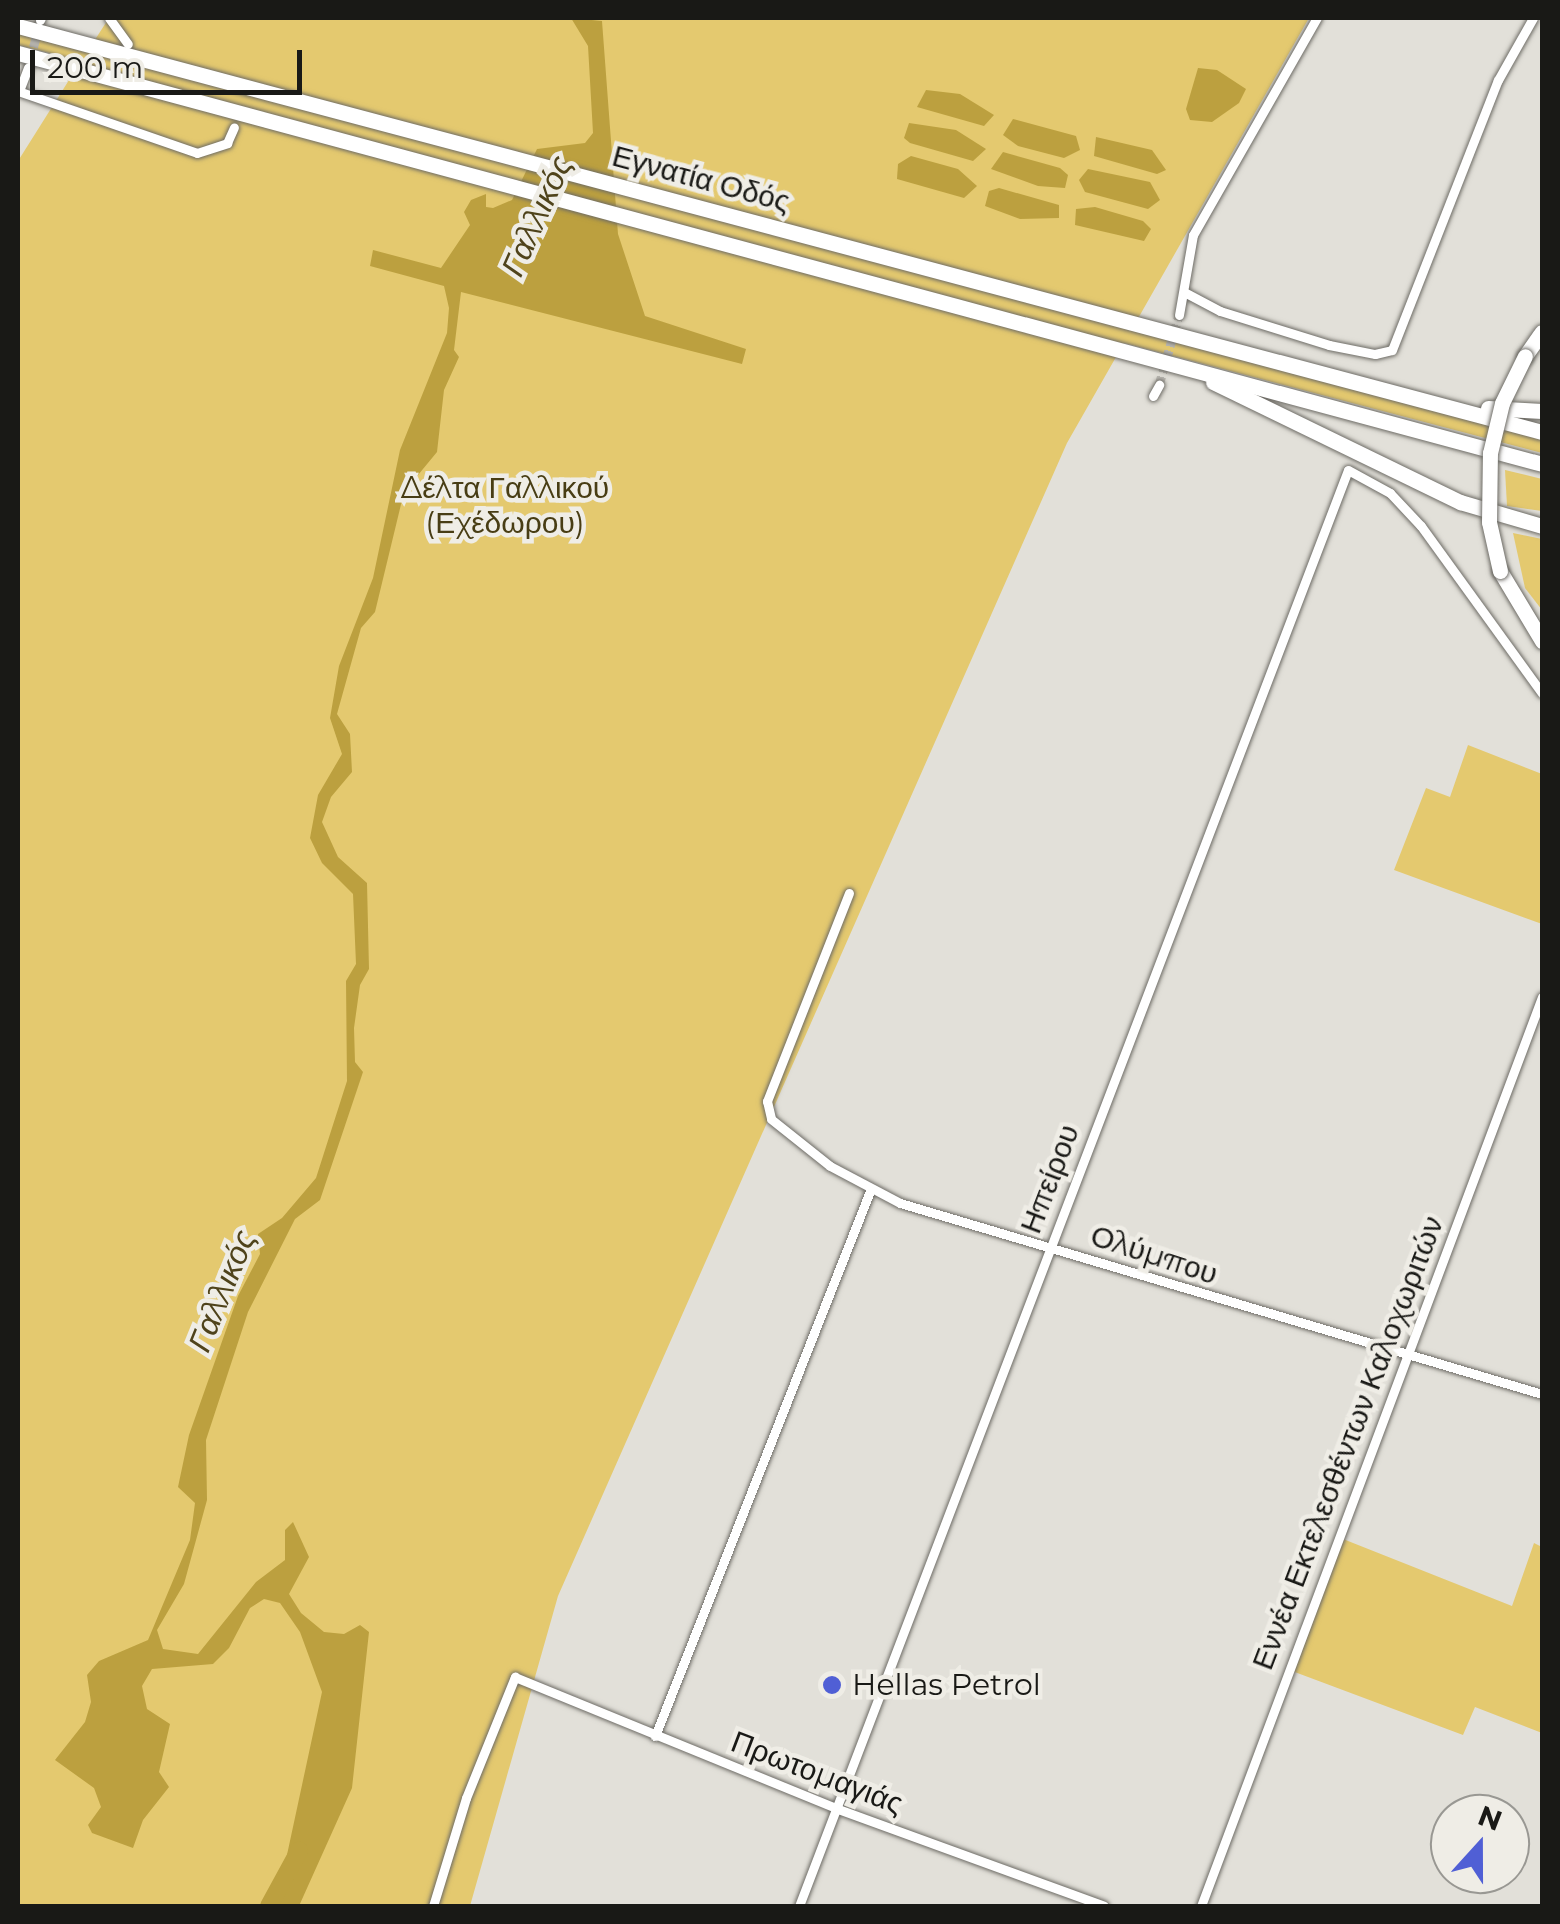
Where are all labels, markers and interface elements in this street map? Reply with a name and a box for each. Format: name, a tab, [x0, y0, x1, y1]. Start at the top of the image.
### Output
scale bar	[35, 30, 308, 92]
text: 200 m	[47, 49, 143, 86]
street label: Εγνατία Οδός	[608, 138, 794, 220]
water label: Γαλλικός	[493, 150, 581, 282]
park label: Δέλτα Γαλλικού (Εχέδωρου)	[401, 470, 609, 540]
street label: Ηπείρου	[1013, 1120, 1087, 1238]
street label: Εννέα Εκτελεσθέντων Καλοχωριτών	[1245, 1211, 1451, 1675]
street label: Ολύμπου	[1086, 1218, 1222, 1292]
water label: Γαλλικός	[180, 1225, 264, 1357]
place label: Hellas Petrol	[852, 1667, 1041, 1703]
marker: Hellas Petrol	[821, 1674, 843, 1696]
street label: Πρωτομαγιάς	[726, 1724, 908, 1822]
north arrow	[1430, 1794, 1530, 1894]
text: N	[1473, 1798, 1507, 1838]

